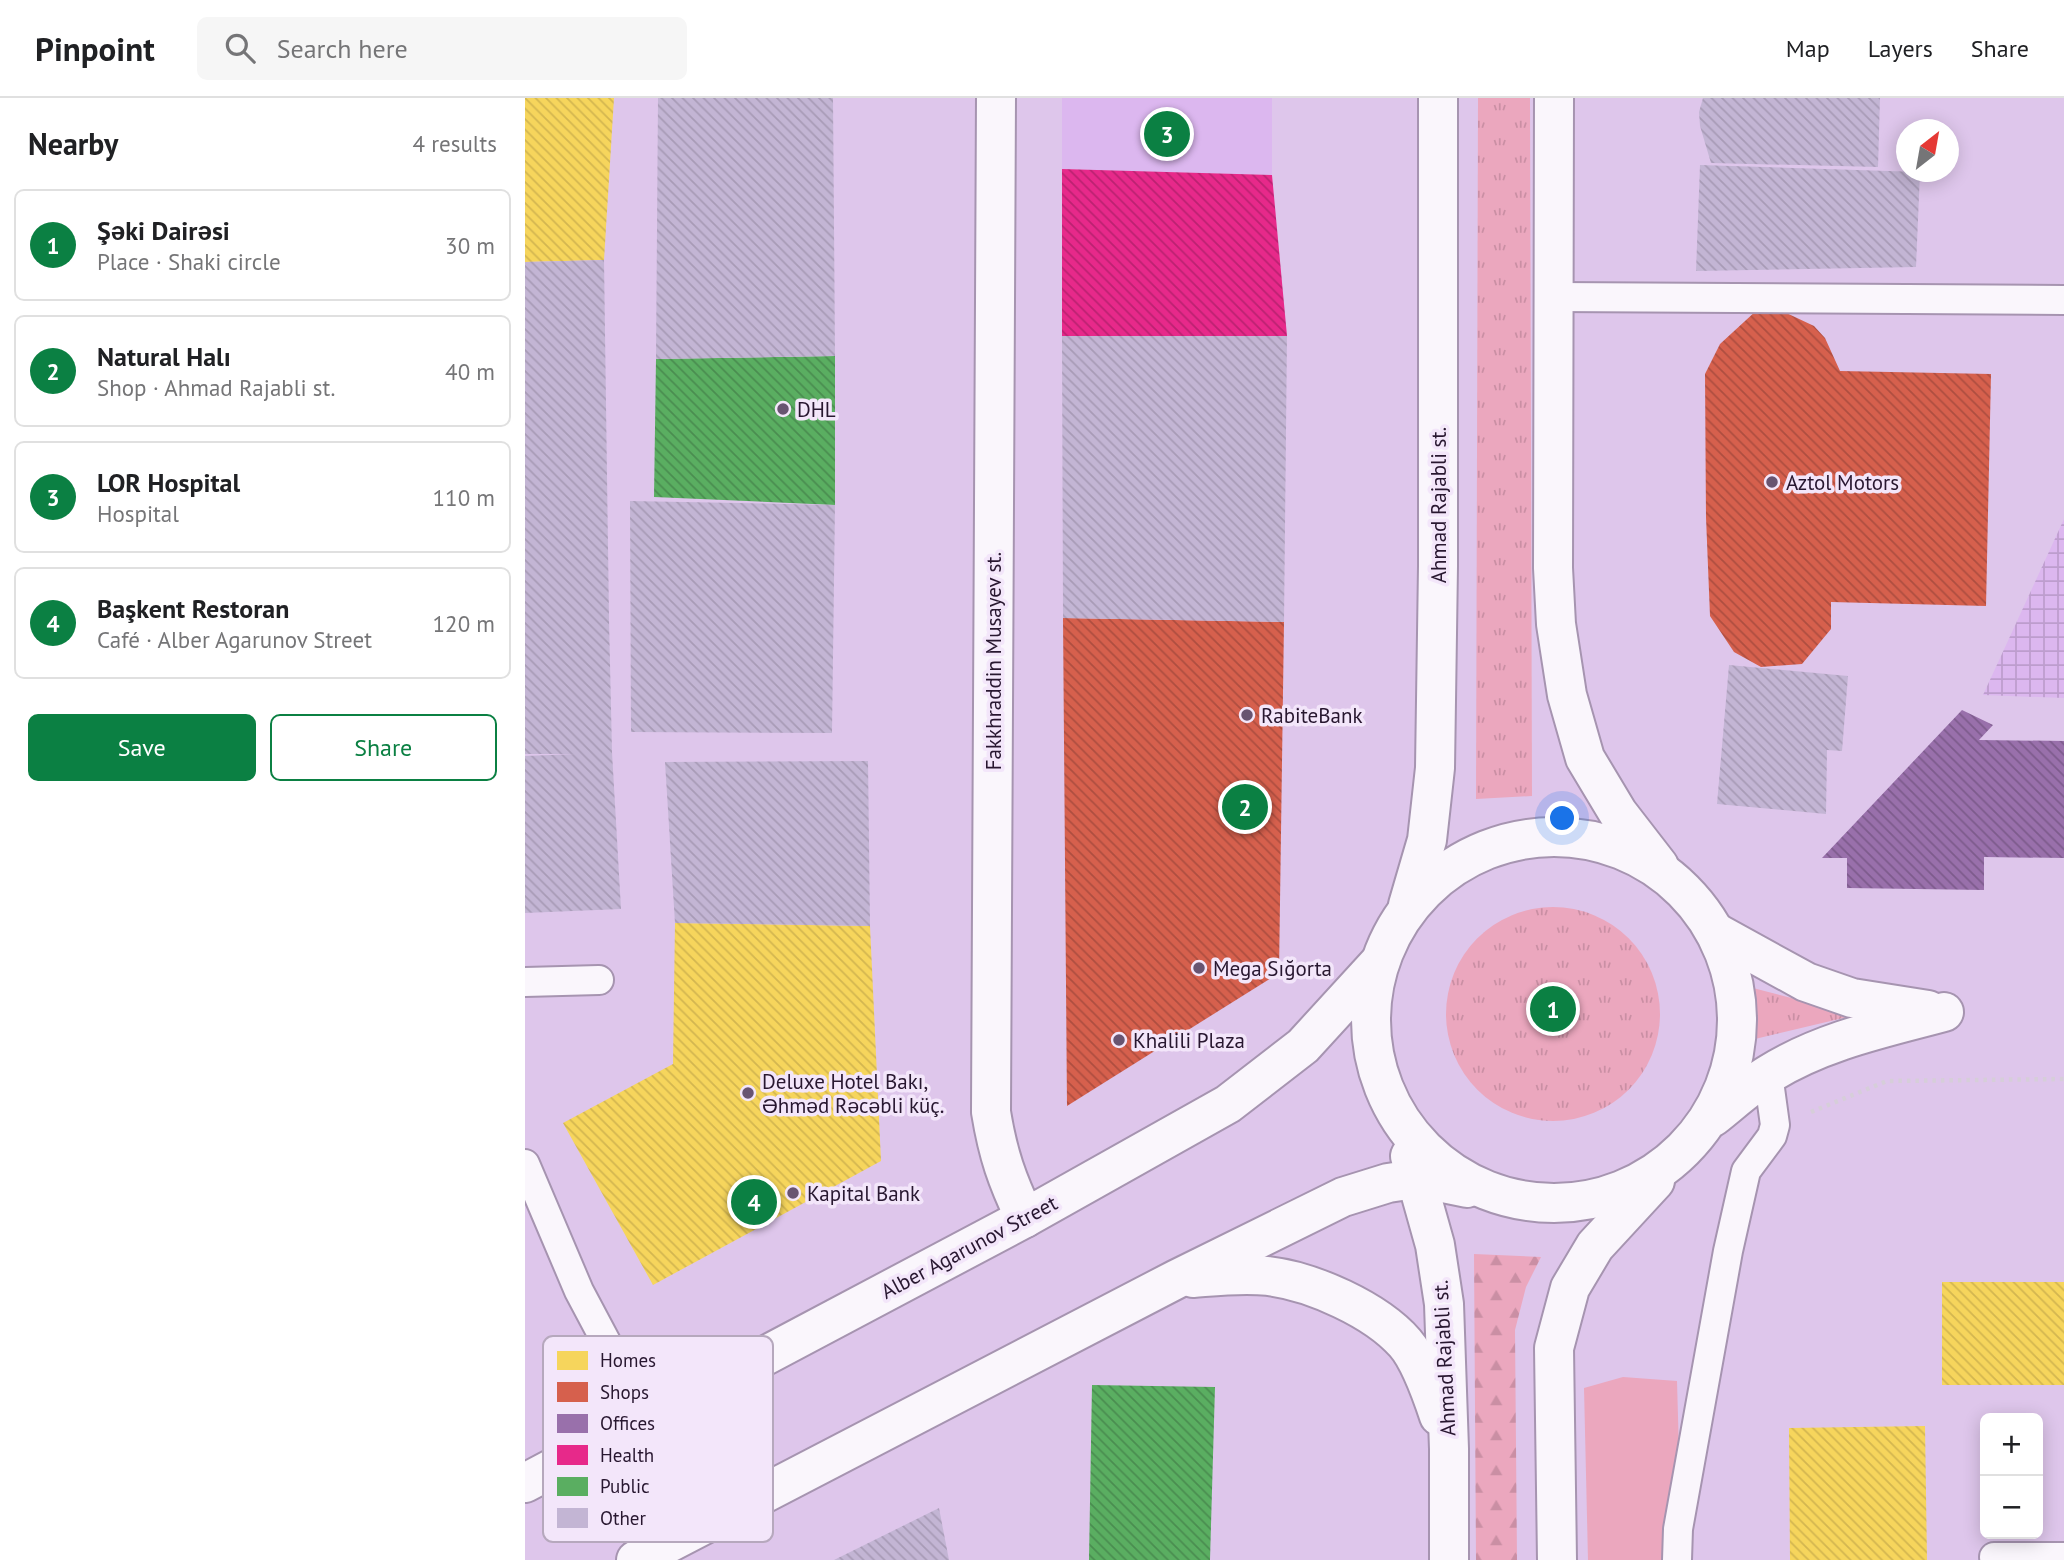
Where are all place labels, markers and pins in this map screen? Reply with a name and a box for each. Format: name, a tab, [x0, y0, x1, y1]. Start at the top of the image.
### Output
pin: 3	[1144, 108, 1190, 160]
place label: DHL	[797, 396, 836, 423]
marker: DHL	[775, 401, 791, 417]
place label: Aztol Motors	[1786, 469, 1899, 496]
marker: Aztol Motors	[1764, 474, 1780, 490]
place label: RabiteBank	[1261, 702, 1362, 729]
marker: RabiteBank	[1239, 707, 1255, 723]
pin: 2	[1222, 781, 1268, 833]
place label: Mega Sığorta	[1213, 955, 1332, 982]
marker: Mega Sığorta	[1191, 960, 1207, 976]
pin: 1	[1530, 983, 1576, 1035]
place label: Khalili Plaza	[1133, 1027, 1245, 1054]
marker: Khalili Plaza	[1111, 1032, 1127, 1048]
place label: Deluxe Hotel Bakı, Əhməd Rəcəbli küç.	[762, 1068, 944, 1119]
marker: Deluxe Hotel Bakı, Əhməd Rəcəbli küç.	[740, 1085, 756, 1101]
pin: 4	[731, 1176, 777, 1228]
place label: Kapital Bank	[807, 1180, 920, 1207]
marker: Kapital Bank	[785, 1185, 801, 1201]

